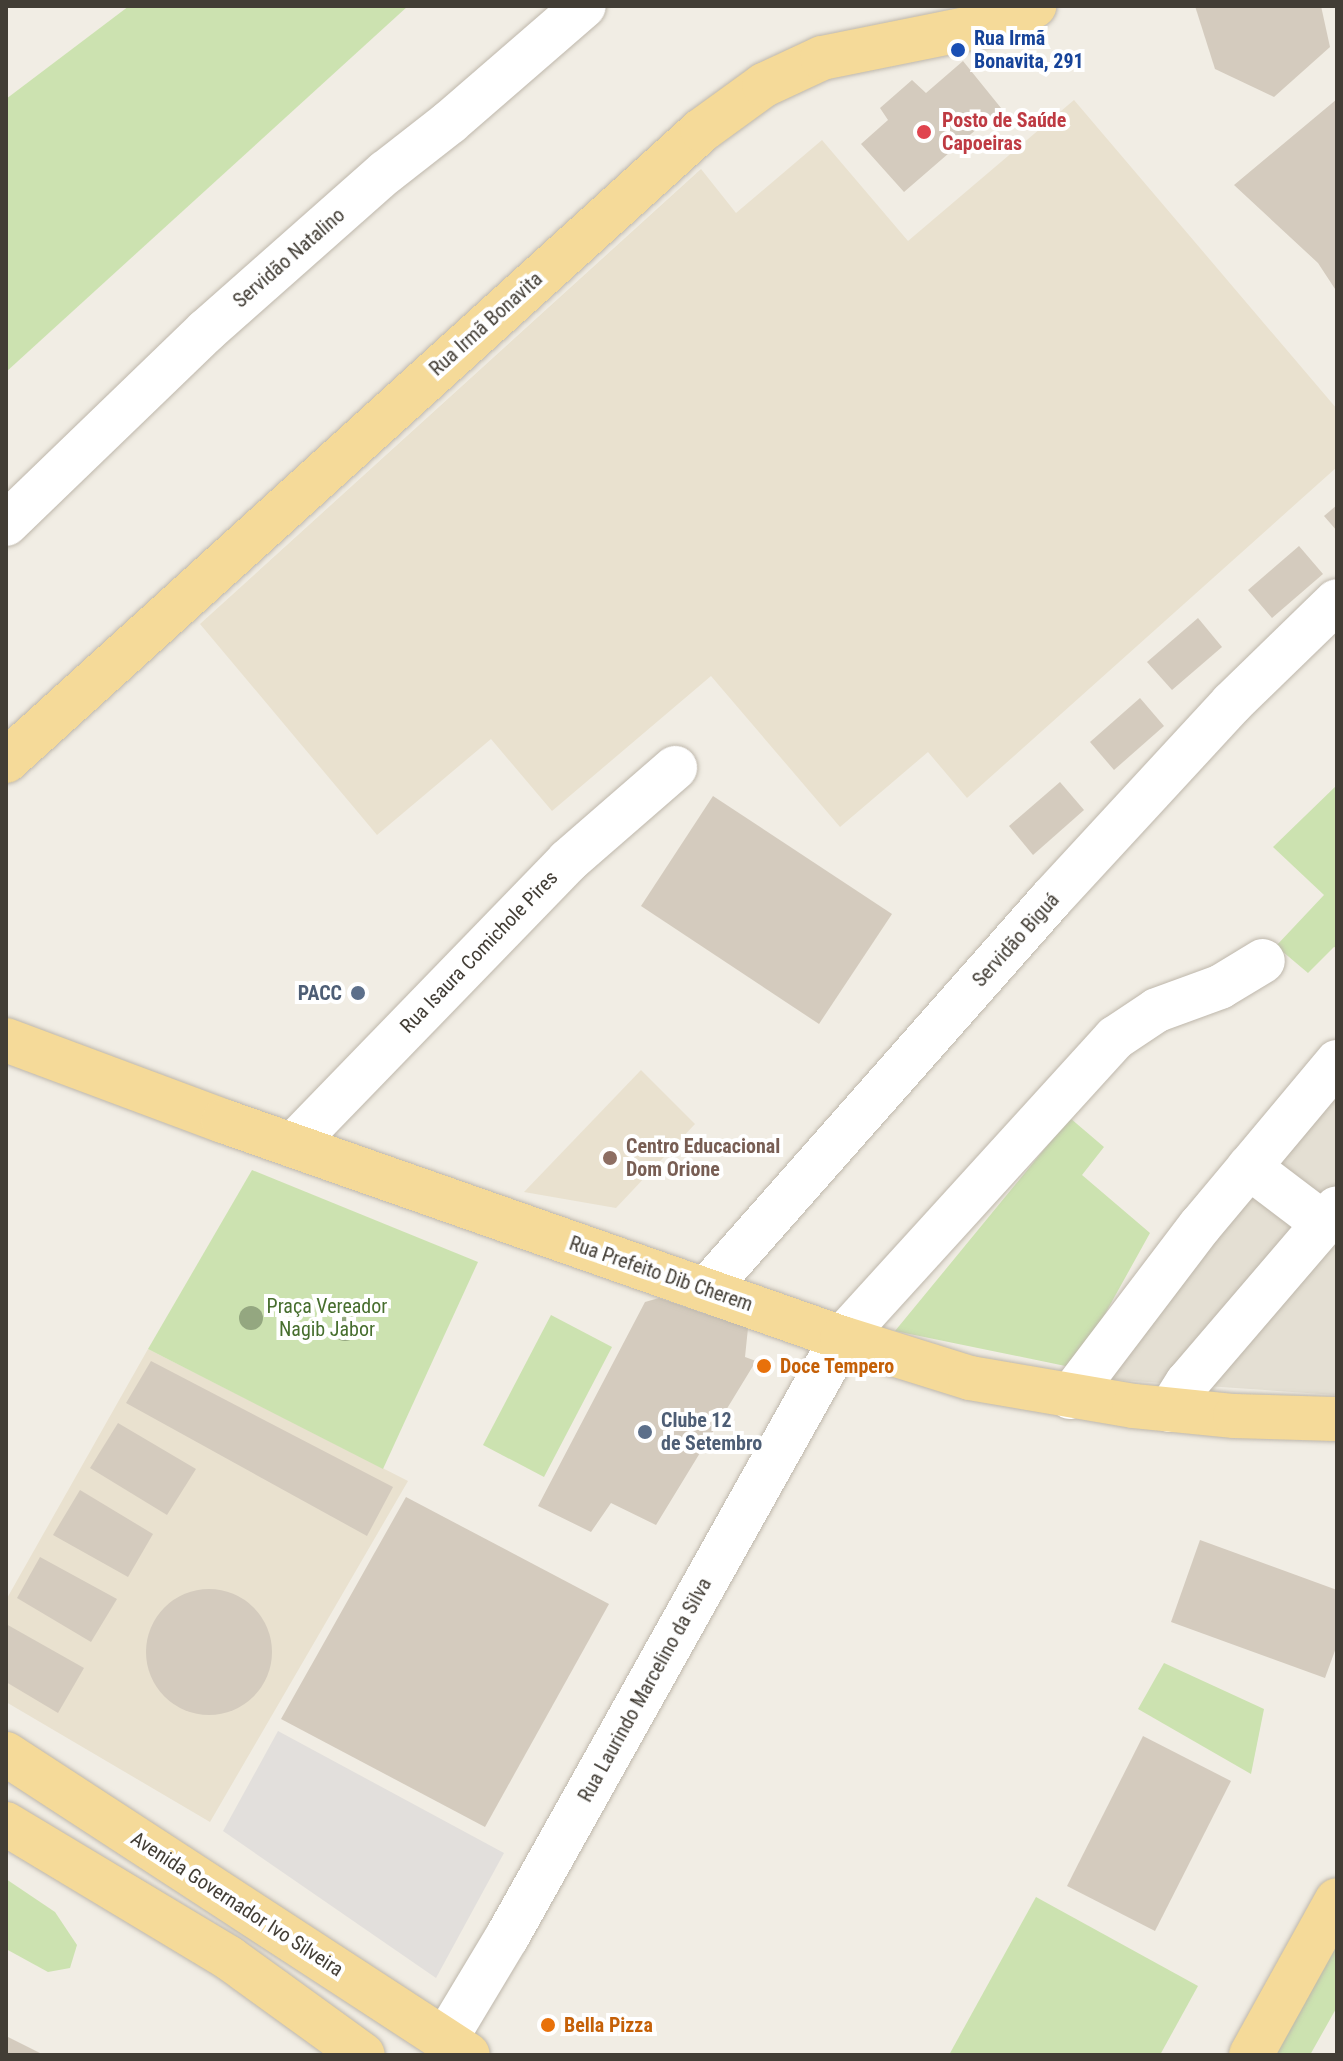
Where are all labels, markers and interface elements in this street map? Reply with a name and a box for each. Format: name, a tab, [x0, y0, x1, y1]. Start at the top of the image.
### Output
place label: Rua Irmã Bonavita, 291	[974, 26, 1084, 73]
marker: Rua Irmã Bonavita, 291	[949, 41, 967, 59]
place label: Posto de Saúde Capoeiras	[942, 108, 1066, 155]
marker: Posto de Saúde Capoeiras	[913, 121, 935, 143]
street label: Servidão Natalino	[228, 203, 350, 313]
street label: Rua Irmã Bonavita	[425, 267, 547, 381]
street label: Rua Isaura Comichole Pires	[395, 866, 563, 1038]
street label: Servidão Biguá	[968, 888, 1064, 992]
place label: PACC	[298, 981, 342, 1005]
marker: PACC	[349, 984, 367, 1002]
place label: Centro Educacional Dom Orione	[626, 1134, 780, 1181]
marker: Centro Educacional Dom Orione	[601, 1149, 619, 1167]
street label: Rua Prefeito Dib Cherem	[566, 1231, 756, 1317]
park label: Praça Vereador Nagib Jabor	[267, 1295, 387, 1342]
place label: Doce Tempero	[780, 1354, 895, 1378]
marker: Doce Tempero	[755, 1357, 773, 1375]
place label: Clube 12 de Setembro	[661, 1408, 762, 1455]
marker: Clube 12 de Setembro	[636, 1423, 654, 1441]
street label: Rua Laurindo Marcelino da Silva	[573, 1574, 717, 1806]
street label: Avenida Governador Ivo Silveira	[126, 1826, 348, 1982]
place label: Bella Pizza	[564, 2013, 653, 2037]
marker: Bella Pizza	[539, 2016, 557, 2034]

